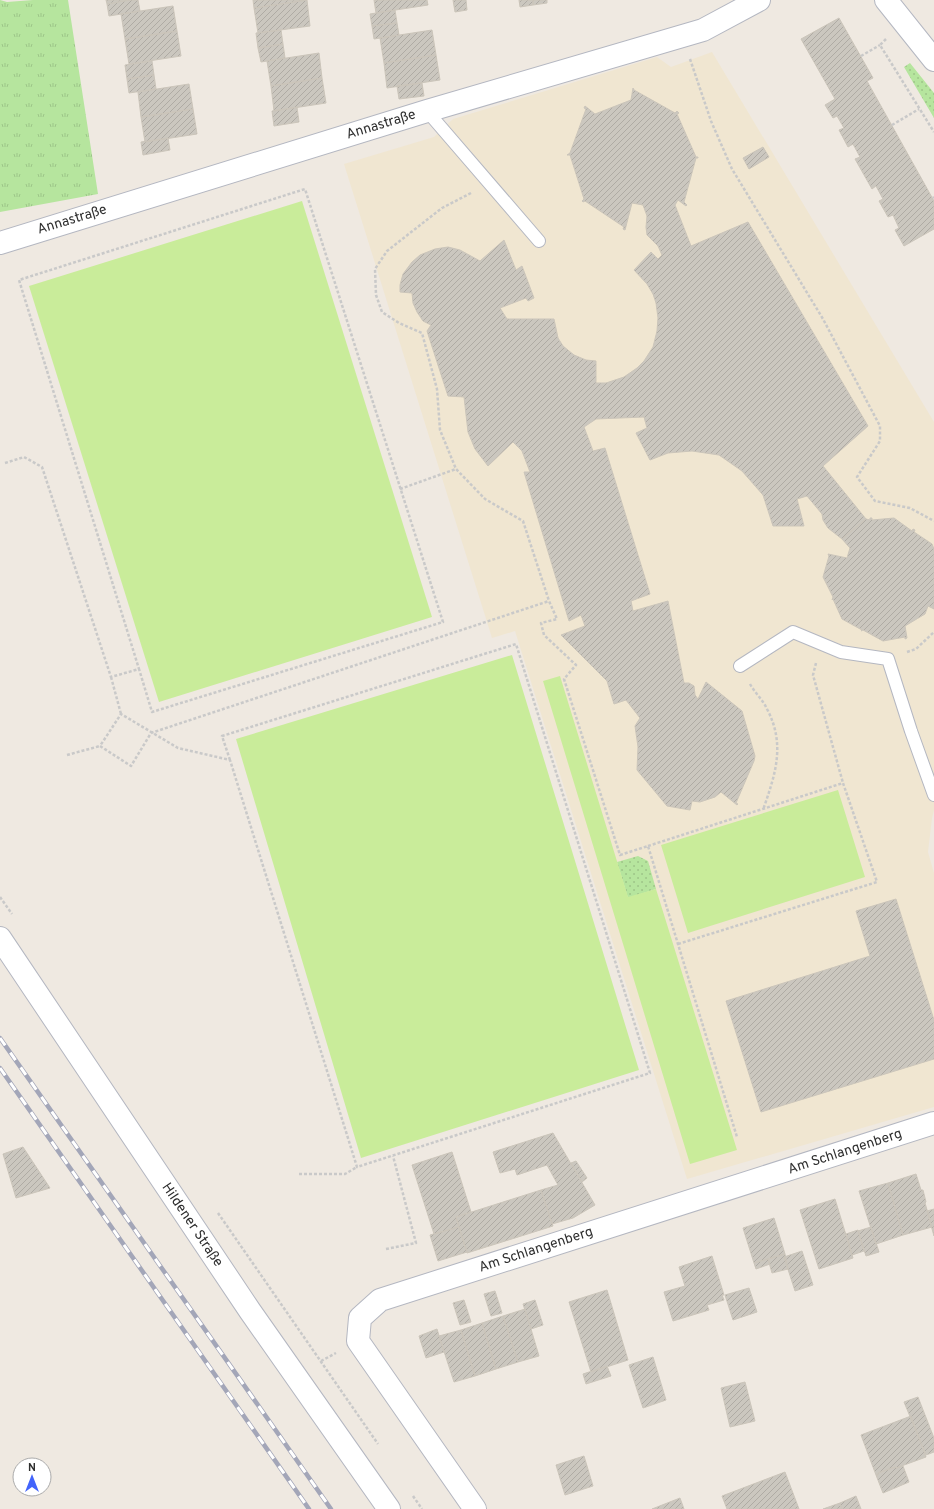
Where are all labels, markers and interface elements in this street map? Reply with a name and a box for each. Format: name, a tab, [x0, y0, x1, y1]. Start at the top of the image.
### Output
street label: Annastraße	[344, 106, 418, 144]
street label: Annastraße	[35, 201, 109, 239]
street label: Am Schlangenberg	[786, 1126, 904, 1178]
street label: Hildener Straße	[158, 1180, 226, 1270]
street label: Am Schlangenberg	[477, 1224, 595, 1276]
north arrow	[12, 1457, 52, 1497]
text: N	[28, 1461, 36, 1475]

